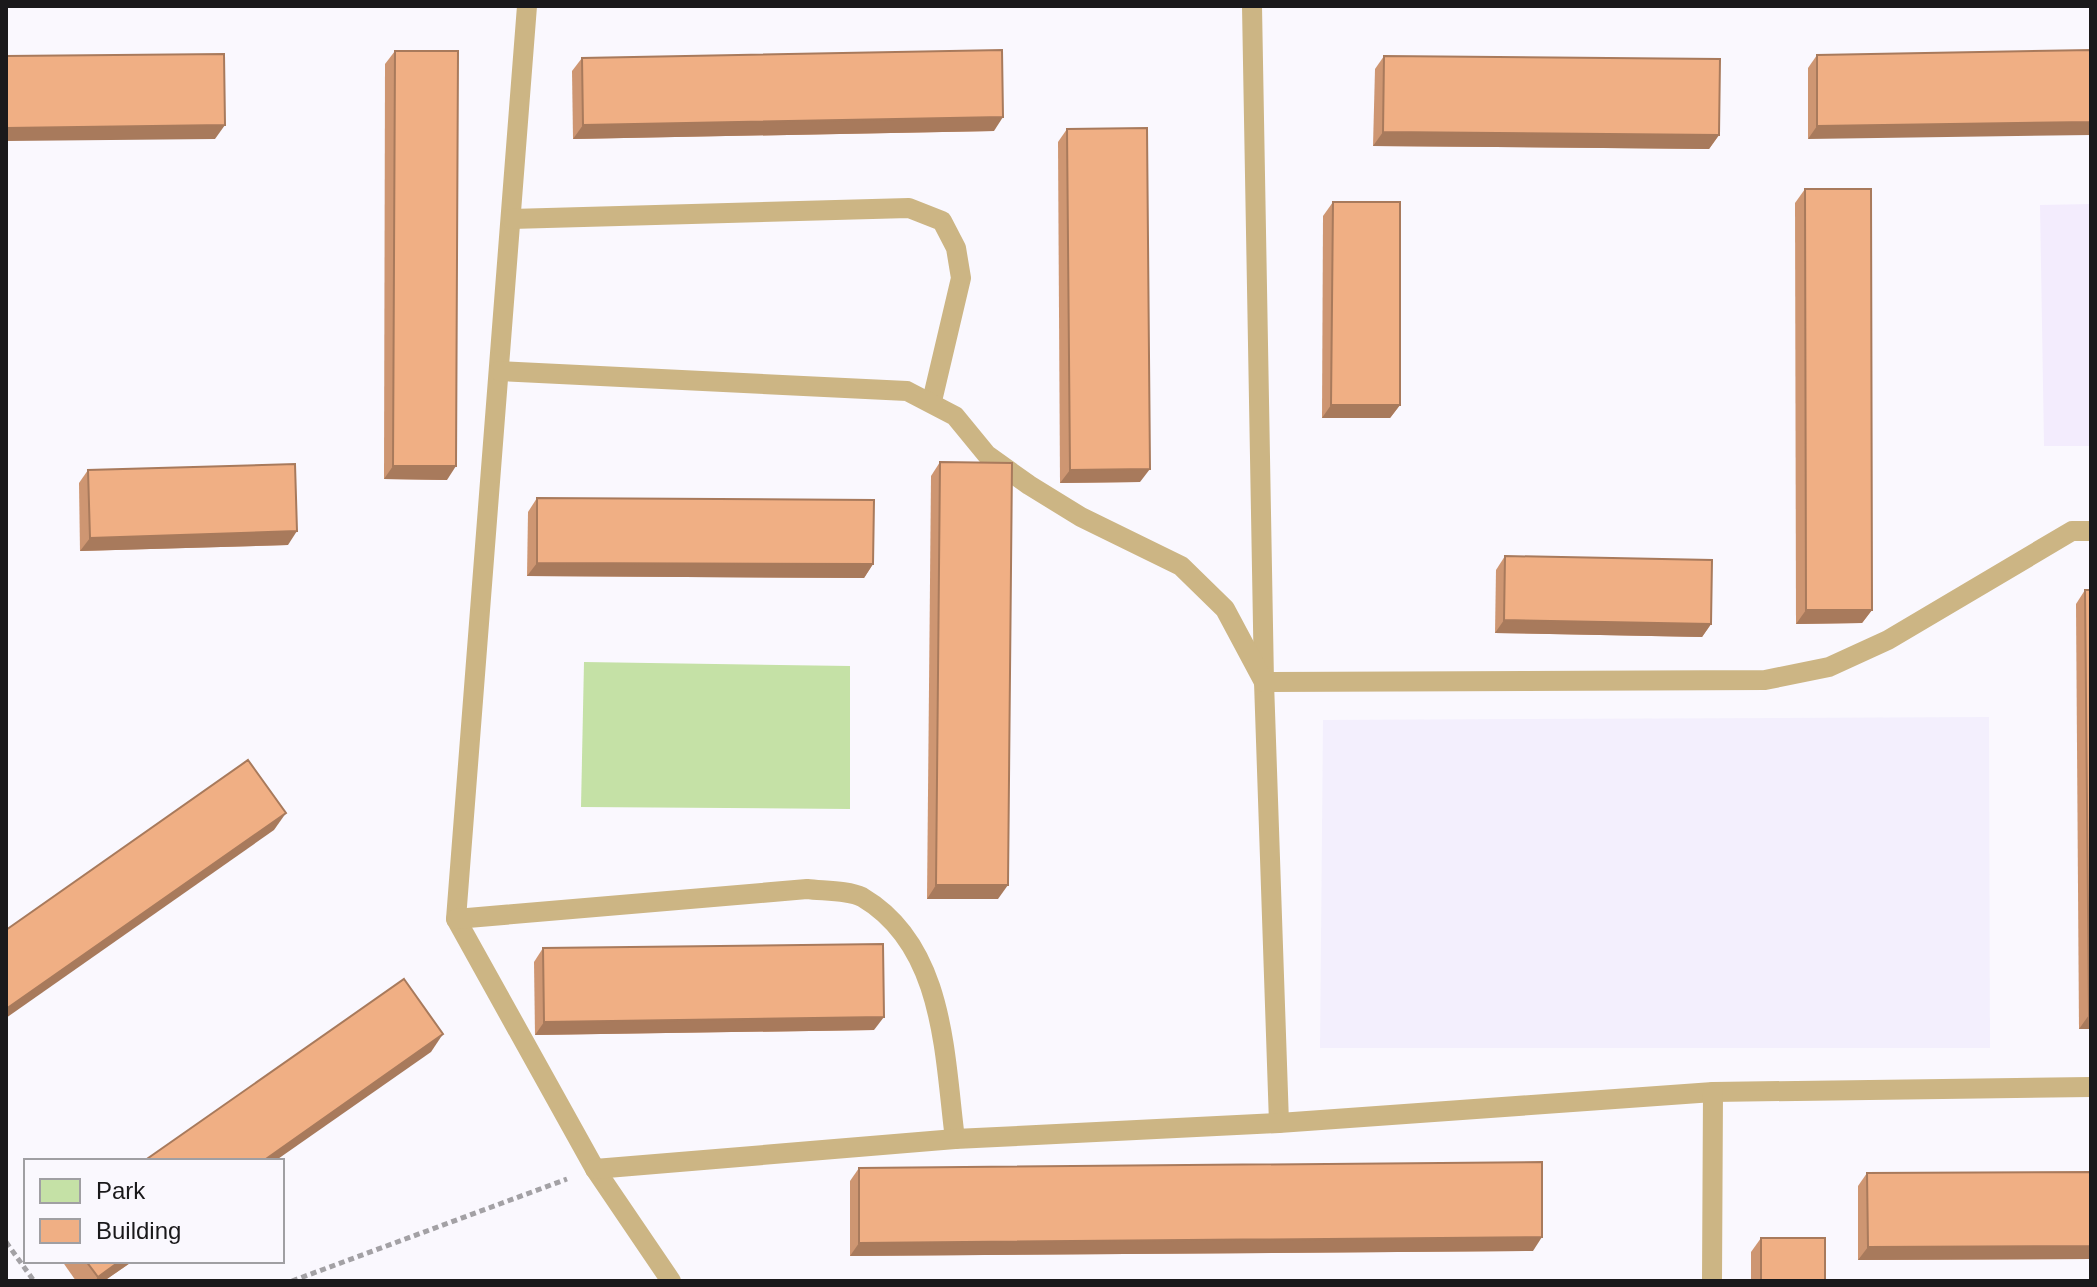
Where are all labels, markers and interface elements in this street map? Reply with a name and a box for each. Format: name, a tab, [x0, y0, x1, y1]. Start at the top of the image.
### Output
legend	[24, 1159, 284, 1263]
text: Park	[96, 1177, 146, 1204]
text: Building	[96, 1217, 181, 1244]

